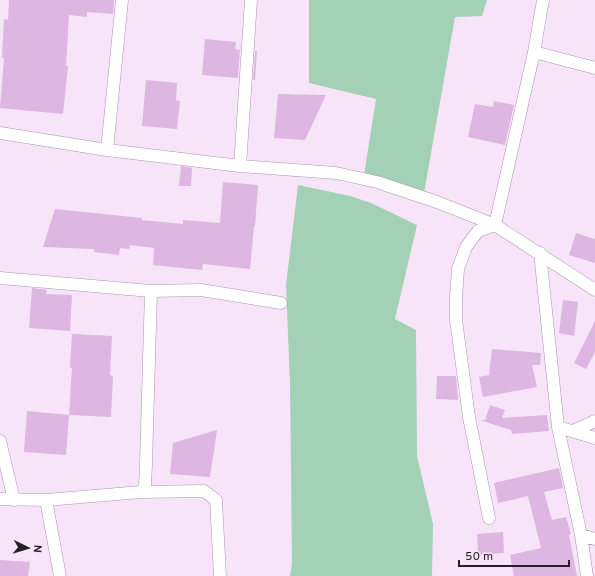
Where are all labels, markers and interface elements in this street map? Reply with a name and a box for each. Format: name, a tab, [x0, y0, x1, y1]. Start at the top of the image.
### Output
north arrow	[8, 528, 48, 568]
scale bar	[459, 542, 569, 568]
text: N	[30, 544, 44, 553]
text: 50 m	[465, 549, 493, 565]

